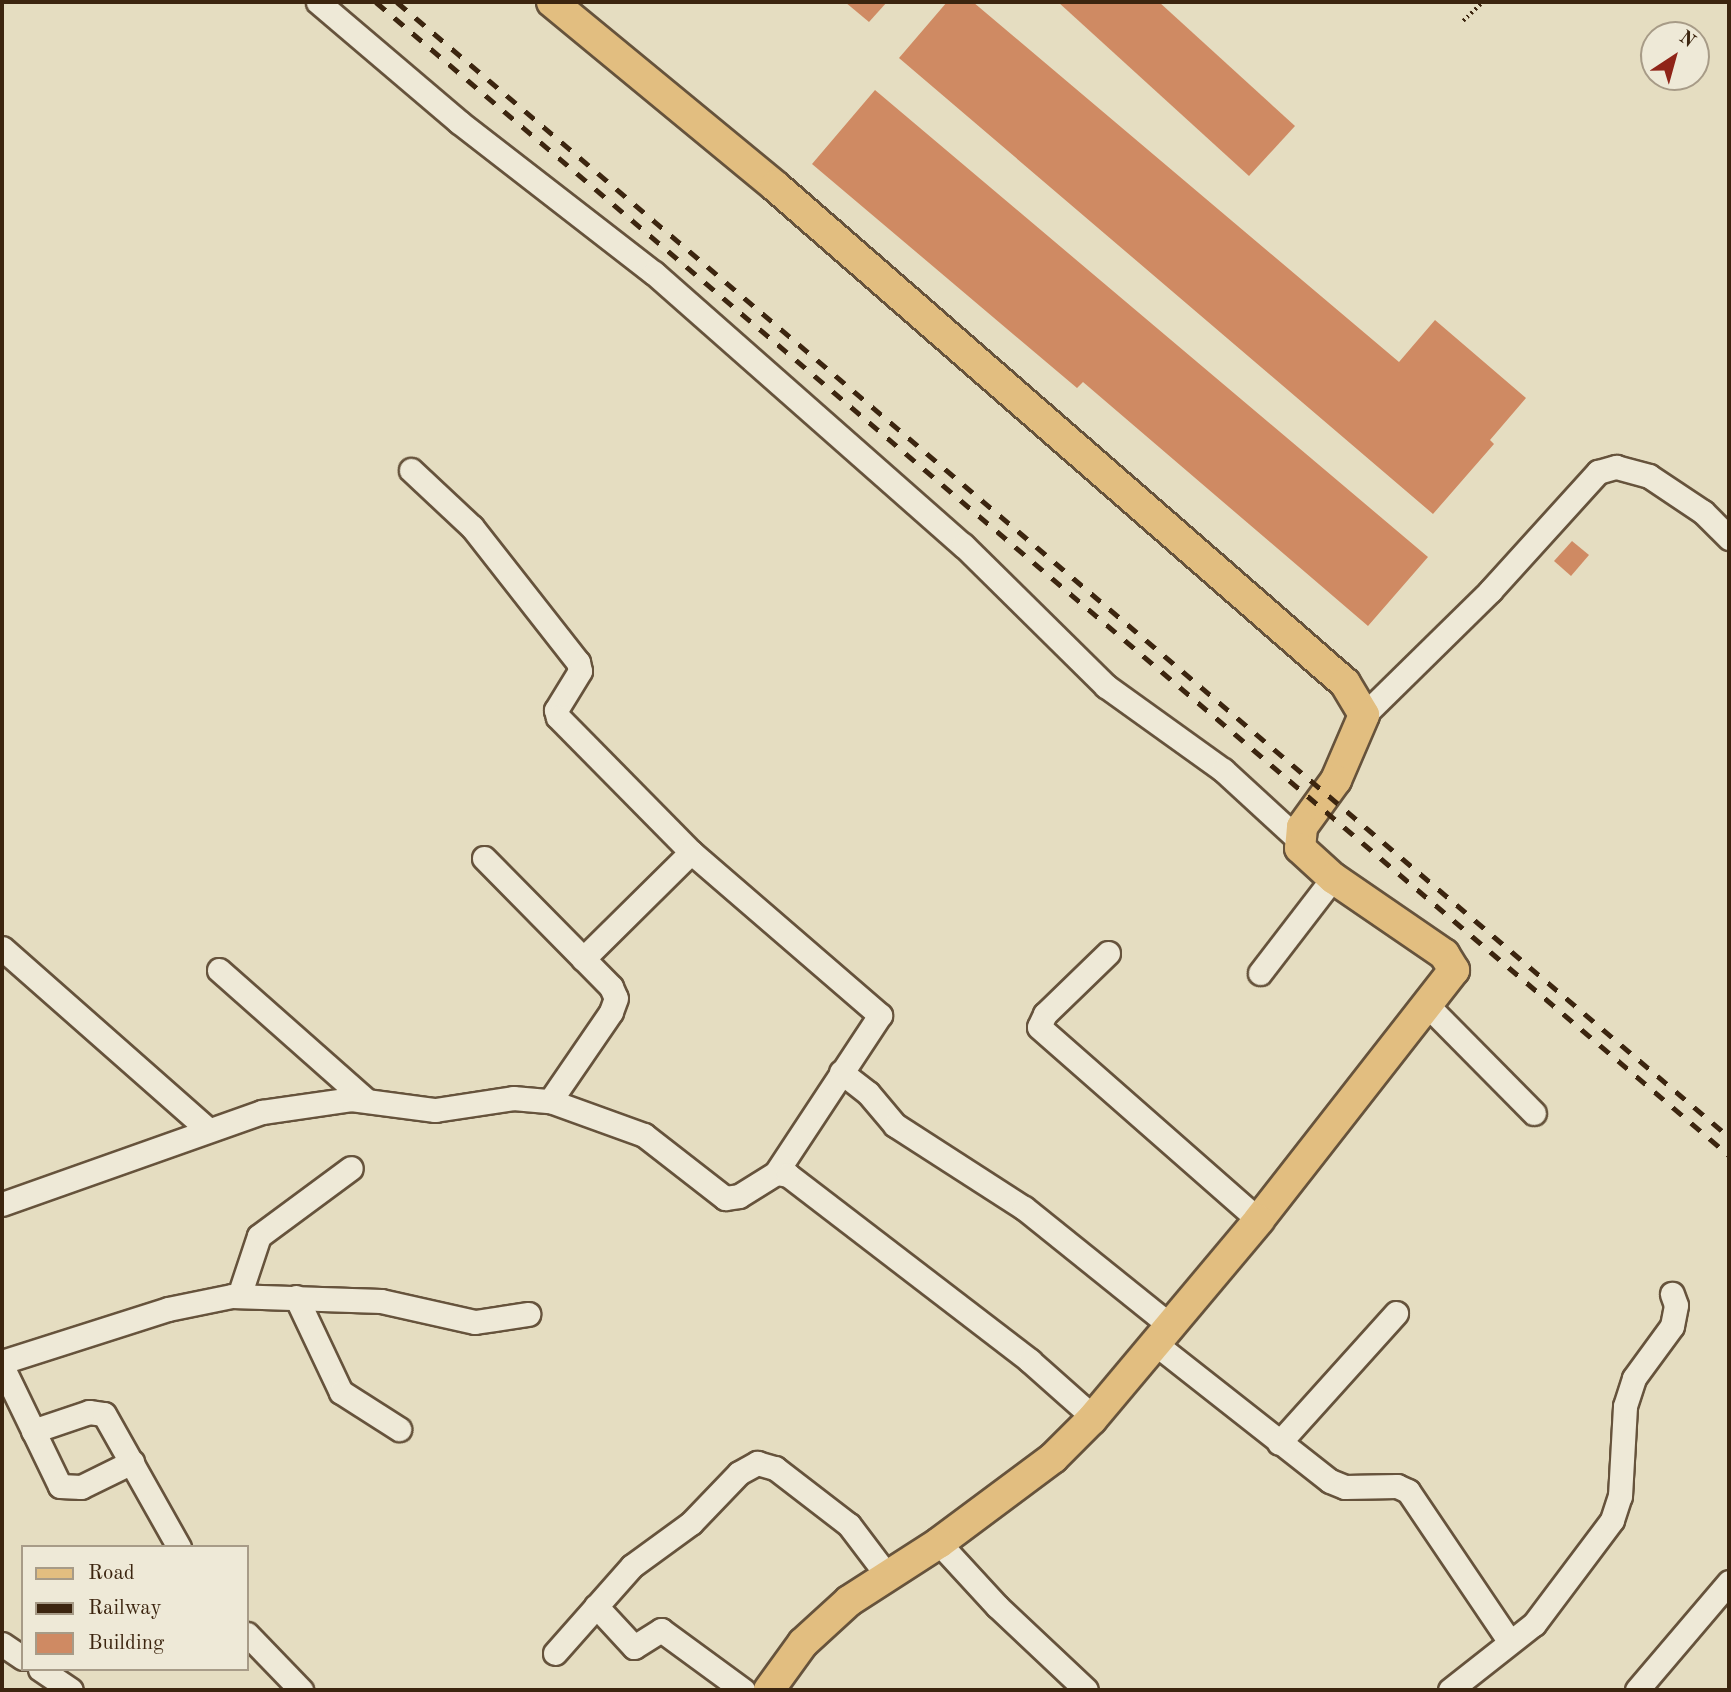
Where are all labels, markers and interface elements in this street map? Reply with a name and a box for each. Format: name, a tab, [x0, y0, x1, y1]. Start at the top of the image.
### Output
north arrow	[1640, 21, 1710, 91]
text: N	[1675, 28, 1698, 52]
legend	[21, 1545, 248, 1671]
text: Road	[88, 1563, 135, 1584]
text: Railway	[88, 1598, 162, 1619]
text: Building	[88, 1633, 164, 1654]

